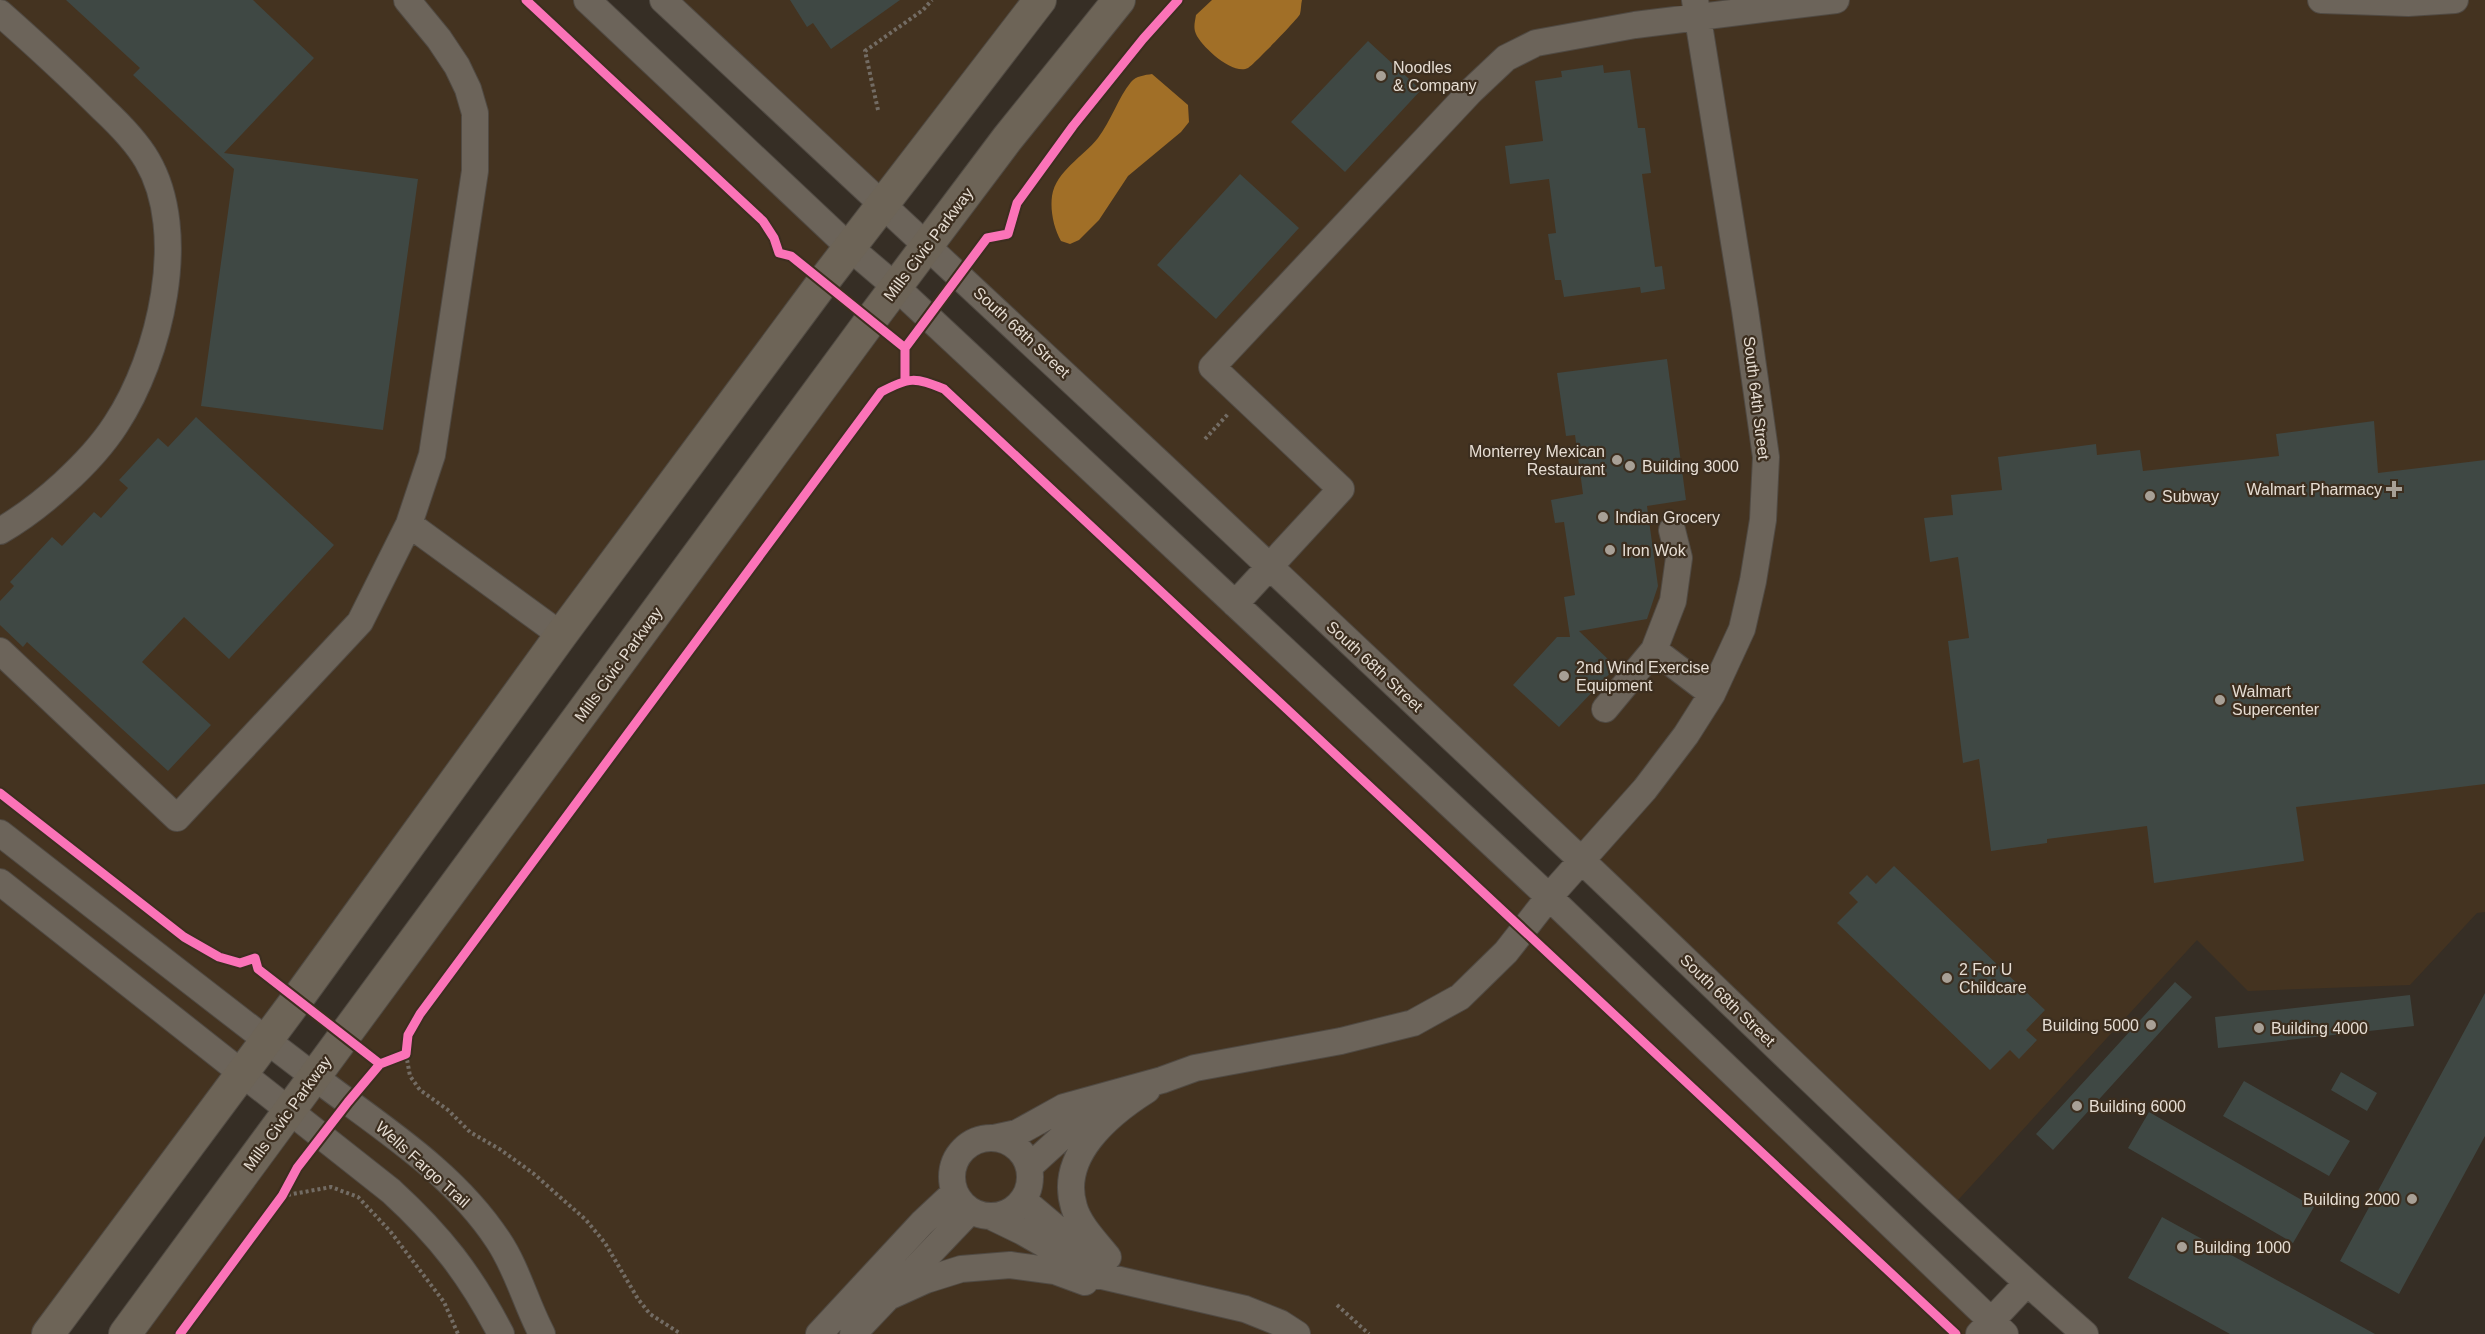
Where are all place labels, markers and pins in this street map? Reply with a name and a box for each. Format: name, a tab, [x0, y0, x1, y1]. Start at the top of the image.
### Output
place label: Noodles & Company	[1393, 59, 1477, 94]
marker: Noodles & Company	[1374, 69, 1388, 83]
place label: Monterrey Mexican Restaurant	[1469, 443, 1606, 478]
marker: Monterrey Mexican Restaurant	[1610, 453, 1624, 467]
place label: Building 3000	[1642, 458, 1739, 475]
marker: Building 3000	[1623, 459, 1637, 473]
place label: Walmart Pharmacy	[2247, 481, 2382, 498]
marker: Walmart Pharmacy	[2387, 482, 2401, 496]
place label: Subway	[2162, 488, 2219, 505]
marker: Subway	[2143, 489, 2157, 503]
place label: Indian Grocery	[1615, 509, 1720, 526]
marker: Indian Grocery	[1596, 510, 1610, 524]
place label: Iron Wok	[1622, 542, 1687, 559]
marker: Iron Wok	[1603, 543, 1617, 557]
place label: 2nd Wind Exercise Equipment	[1576, 659, 1709, 694]
marker: 2nd Wind Exercise Equipment	[1557, 669, 1571, 683]
place label: Walmart Supercenter	[2232, 683, 2320, 718]
marker: Walmart Supercenter	[2213, 693, 2227, 707]
place label: 2 For U Childcare	[1959, 961, 2027, 996]
marker: 2 For U Childcare	[1940, 971, 1954, 985]
place label: Building 5000	[2042, 1017, 2139, 1034]
marker: Building 5000	[2144, 1018, 2158, 1032]
place label: Building 4000	[2271, 1020, 2368, 1037]
marker: Building 4000	[2252, 1021, 2266, 1035]
place label: Building 6000	[2089, 1098, 2186, 1115]
marker: Building 6000	[2070, 1099, 2084, 1113]
place label: Building 2000	[2303, 1191, 2400, 1208]
marker: Building 2000	[2405, 1192, 2419, 1206]
place label: Building 1000	[2194, 1239, 2291, 1256]
marker: Building 1000	[2175, 1240, 2189, 1254]

